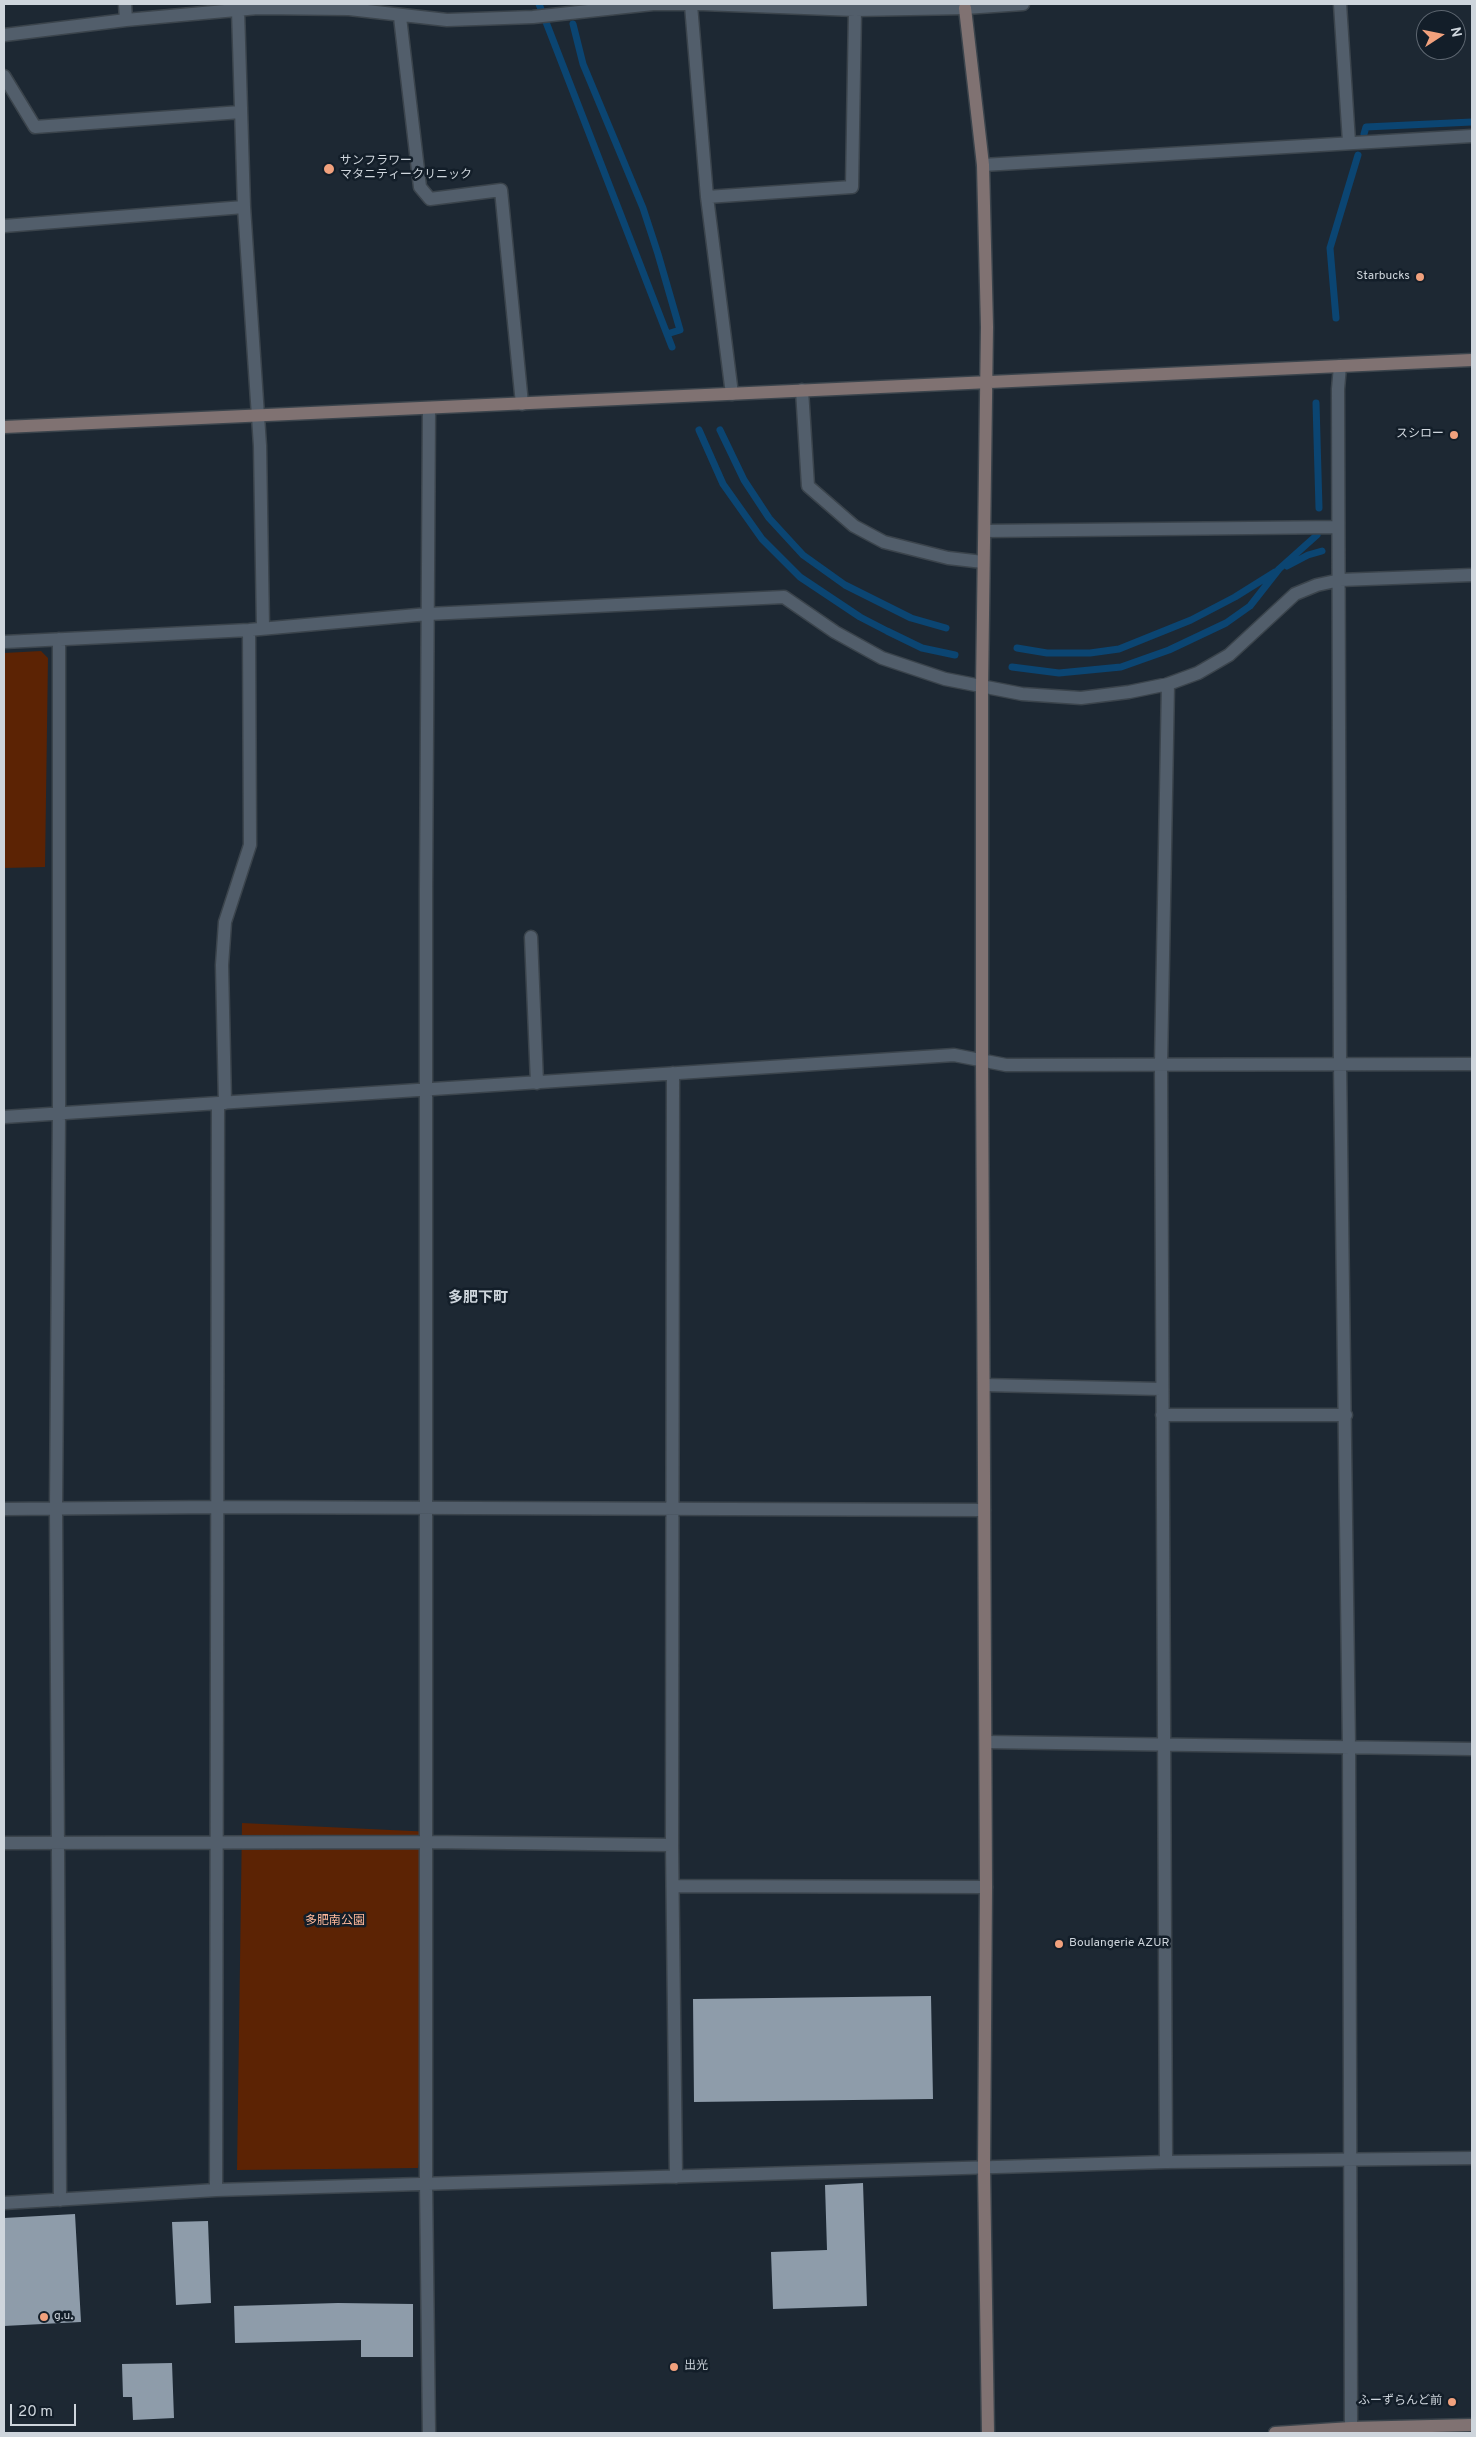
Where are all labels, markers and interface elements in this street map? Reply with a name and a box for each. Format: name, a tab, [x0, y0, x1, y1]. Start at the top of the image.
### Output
north arrow	[1416, 10, 1466, 60]
text: N	[1446, 26, 1465, 39]
place label: サンフラワー マタニティークリニック	[340, 155, 472, 183]
marker: サンフラワー マタニティークリニック	[322, 162, 336, 176]
place label: Starbucks	[1356, 270, 1410, 284]
marker: Starbucks	[1414, 271, 1426, 283]
place label: スシロー	[1396, 428, 1444, 442]
marker: スシロー	[1448, 429, 1460, 441]
district label: 多肥下町	[448, 1290, 508, 1308]
park label: 多肥南公園	[305, 1915, 365, 1929]
place label: Boulangerie AZUR	[1069, 1937, 1169, 1951]
marker: Boulangerie AZUR	[1053, 1938, 1065, 1950]
place label: g.u.	[54, 2310, 73, 2324]
marker: g.u.	[38, 2311, 50, 2323]
place label: 出光	[684, 2360, 708, 2374]
marker: 出光	[668, 2361, 680, 2373]
scale bar	[12, 2394, 79, 2426]
place label: ふーずらんど前	[1358, 2395, 1442, 2409]
marker: ふーずらんど前	[1446, 2396, 1458, 2408]
text: 20 m	[18, 2403, 53, 2422]

